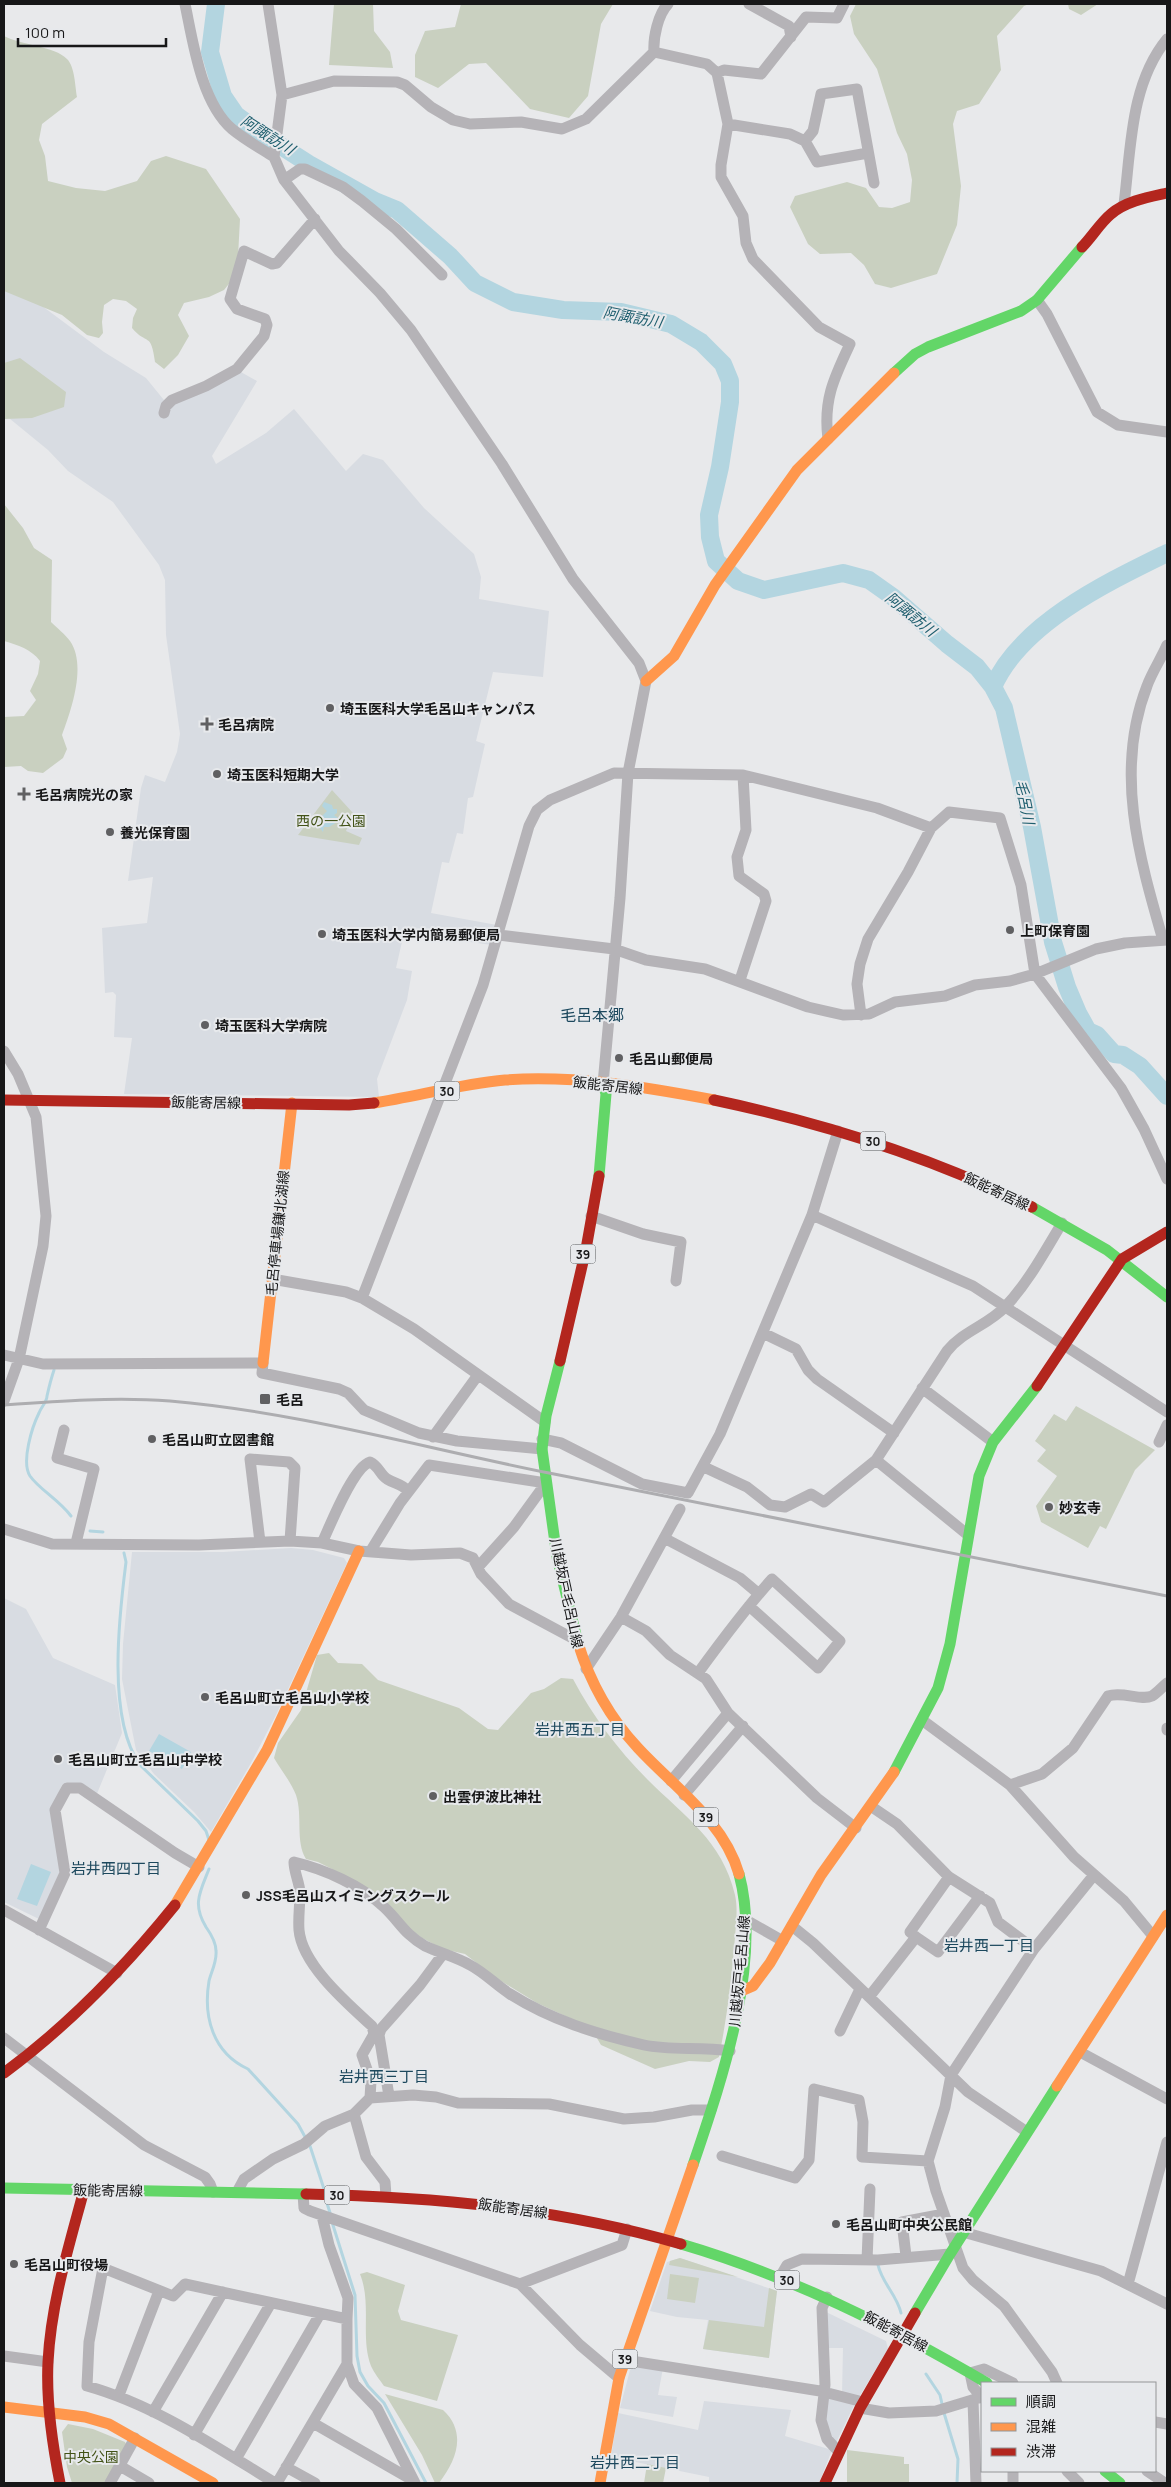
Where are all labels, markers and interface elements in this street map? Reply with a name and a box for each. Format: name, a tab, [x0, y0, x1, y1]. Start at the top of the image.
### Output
scale bar	[18, 15, 165, 47]
text: 100 m	[25, 22, 65, 43]
water label: 阿諏訪川	[237, 110, 301, 161]
water label: 阿諏訪川	[602, 301, 666, 333]
water label: 阿諏訪川	[881, 587, 942, 642]
place label: 埼玉医科大学毛呂山キャンパス	[340, 699, 536, 718]
marker: 埼玉医科大学毛呂山キャンパス	[324, 702, 336, 714]
place label: 毛呂病院	[218, 715, 274, 734]
marker: 毛呂病院	[200, 717, 214, 731]
place label: 埼玉医科短期大学	[227, 765, 339, 784]
marker: 埼玉医科短期大学	[211, 768, 223, 780]
water label: 毛呂川	[1010, 778, 1040, 828]
place label: 毛呂病院光の家	[35, 785, 133, 804]
marker: 毛呂病院光の家	[17, 787, 31, 801]
park label: 西の一公園	[296, 811, 366, 830]
place label: 養光保育園	[120, 823, 190, 842]
marker: 養光保育園	[104, 826, 116, 838]
place label: 上町保育園	[1020, 921, 1090, 940]
marker: 上町保育園	[1004, 924, 1016, 936]
place label: 埼玉医科大学内簡易郵便局	[332, 925, 500, 944]
marker: 埼玉医科大学内簡易郵便局	[316, 928, 328, 940]
district label: 毛呂本郷	[560, 1004, 624, 1026]
place label: 埼玉医科大学病院	[215, 1016, 327, 1035]
marker: 埼玉医科大学病院	[199, 1019, 211, 1031]
place label: 毛呂山郵便局	[629, 1049, 713, 1068]
marker: 毛呂山郵便局	[613, 1052, 625, 1064]
street label: 飯能寄居線	[572, 1072, 644, 1098]
road number: 30	[434, 1082, 460, 1100]
street label: 飯能寄居線	[171, 1092, 241, 1112]
road number: 30	[860, 1132, 886, 1150]
street label: 飯能寄居線	[961, 1168, 1033, 1214]
street label: 毛呂停車場鎌北湖線	[261, 1169, 293, 1297]
road number: 39	[570, 1244, 596, 1264]
place label: 毛呂	[276, 1390, 304, 1409]
marker: 毛呂	[258, 1392, 272, 1406]
place label: 毛呂山町立図書館	[162, 1430, 274, 1449]
marker: 毛呂山町立図書館	[146, 1433, 158, 1445]
place label: 妙玄寺	[1059, 1498, 1101, 1517]
marker: 妙玄寺	[1043, 1501, 1055, 1513]
street label: 川越坂戸毛呂山線	[546, 1536, 588, 1650]
place label: 毛呂山町立毛呂山小学校	[215, 1688, 369, 1707]
marker: 毛呂山町立毛呂山小学校	[199, 1691, 211, 1703]
district label: 岩井西五丁目	[535, 1719, 625, 1740]
place label: 毛呂山町立毛呂山中学校	[68, 1750, 222, 1769]
marker: 毛呂山町立毛呂山中学校	[52, 1753, 64, 1765]
place label: 出雲伊波比神社	[443, 1787, 541, 1806]
marker: 出雲伊波比神社	[427, 1790, 439, 1802]
road number: 39	[694, 1808, 718, 1826]
district label: 岩井西四丁目	[71, 1858, 161, 1879]
place label: JSS毛呂山スイミングスクール	[256, 1886, 450, 1905]
marker: JSS毛呂山スイミングスクール	[240, 1889, 252, 1901]
street label: 川越坂戸毛呂山線	[725, 1914, 753, 2028]
district label: 岩井西一丁目	[944, 1935, 1034, 1956]
district label: 岩井西三丁目	[339, 2066, 429, 2087]
street label: 飯能寄居線	[73, 2180, 143, 2200]
road number: 30	[324, 2186, 350, 2204]
street label: 飯能寄居線	[477, 2194, 549, 2222]
place label: 毛呂山町中央公民館	[846, 2215, 972, 2234]
marker: 毛呂山町中央公民館	[830, 2218, 842, 2230]
place label: 毛呂山町役場	[24, 2255, 108, 2274]
marker: 毛呂山町役場	[8, 2258, 20, 2270]
road number: 30	[774, 2270, 800, 2290]
street label: 飯能寄居線	[861, 2306, 931, 2356]
road number: 39	[612, 2350, 638, 2368]
legend	[981, 2382, 1156, 2472]
text: 順調	[1026, 2391, 1056, 2412]
text: 混雑	[1026, 2416, 1056, 2437]
text: 渋滞	[1026, 2441, 1056, 2462]
park label: 中央公園	[63, 2447, 119, 2466]
district label: 岩井西二丁目	[590, 2452, 680, 2473]

